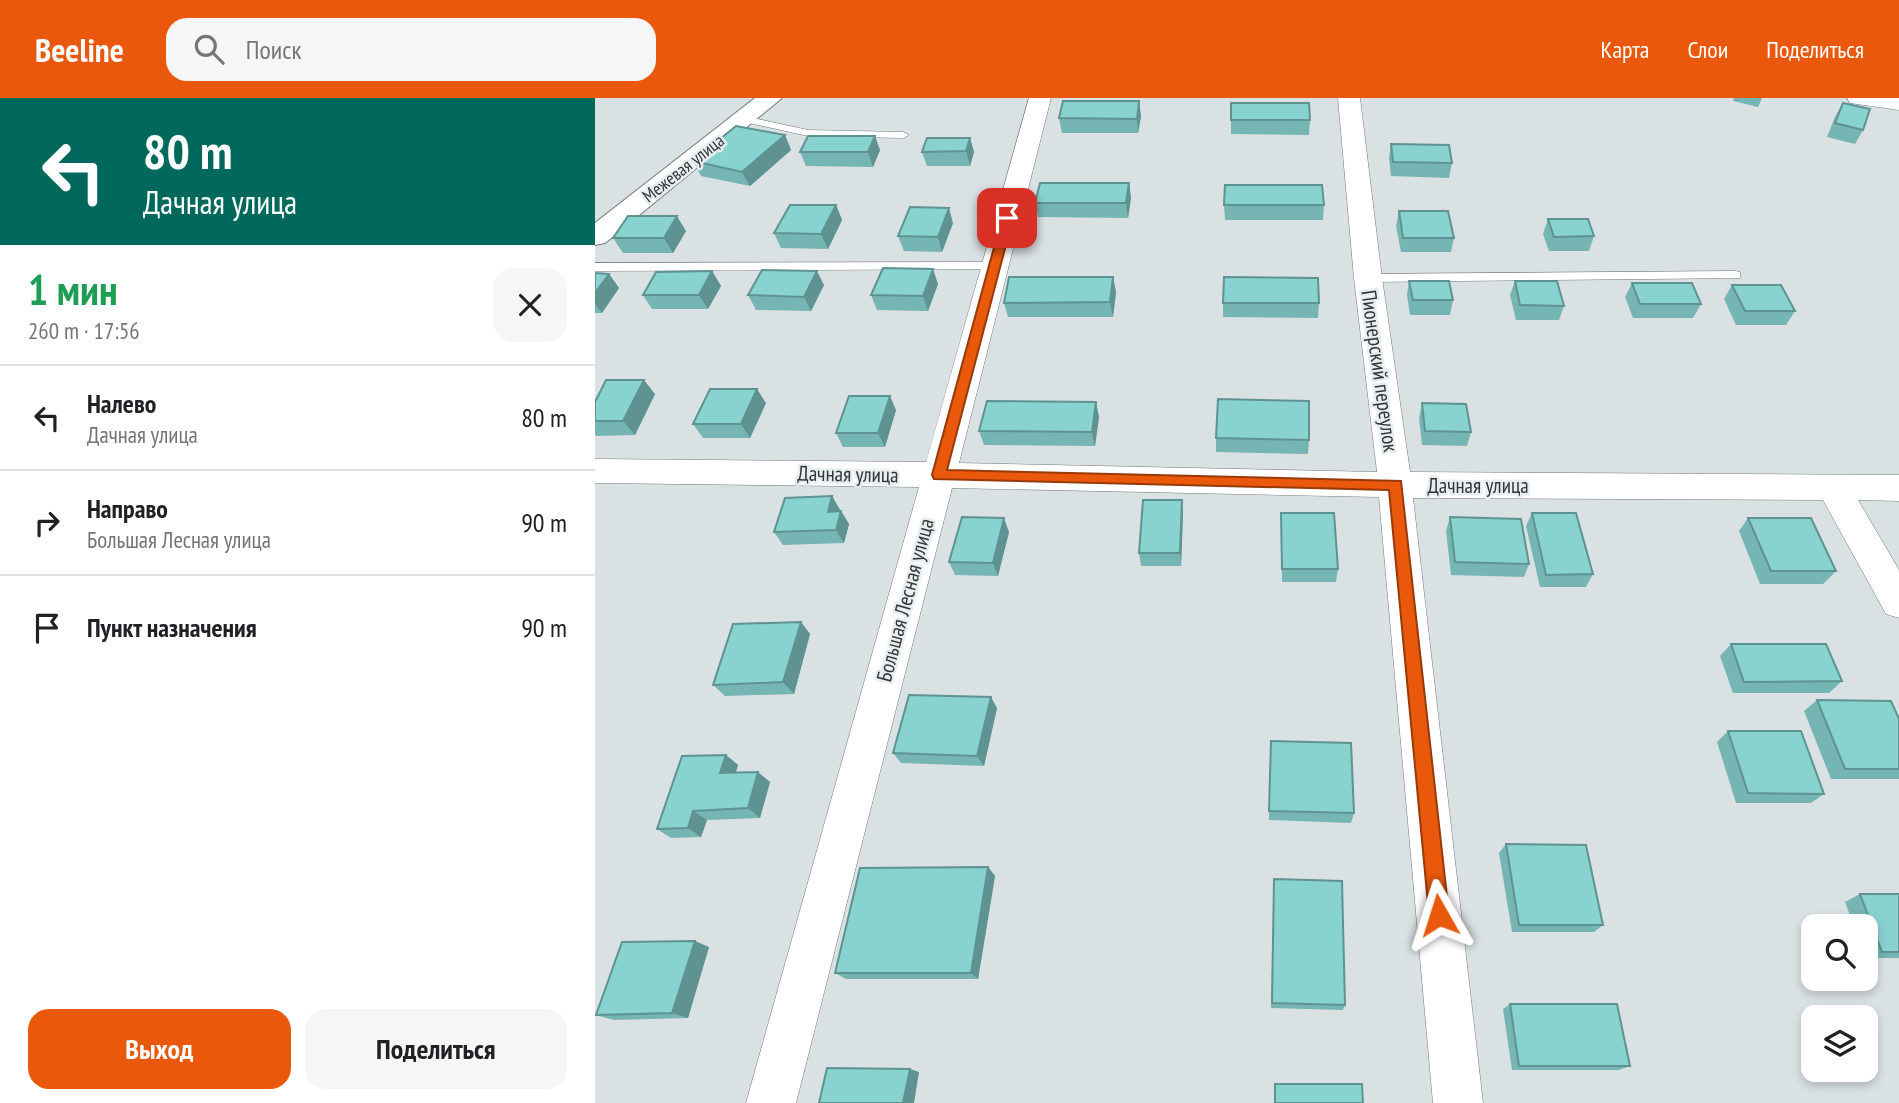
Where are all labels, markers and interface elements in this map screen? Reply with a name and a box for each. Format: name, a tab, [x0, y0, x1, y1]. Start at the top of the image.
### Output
search box	[166, 18, 656, 81]
text: Beeline	[35, 28, 124, 71]
icon: search	[190, 30, 228, 68]
text: Поиск	[246, 33, 301, 66]
text: Карта	[1601, 34, 1649, 65]
text: Слои	[1687, 34, 1728, 65]
text: Поделиться	[1766, 34, 1864, 65]
text: 80 m	[143, 119, 232, 183]
icon: left	[28, 126, 119, 217]
street label: Межевая улица	[637, 129, 729, 207]
text: Дачная улица	[143, 181, 297, 223]
pin	[977, 188, 1037, 248]
icon: arrive	[988, 199, 1026, 237]
text: 1 мин	[28, 262, 118, 317]
button: close	[493, 268, 567, 342]
street label: Пионерский переулок	[1355, 288, 1405, 454]
text: 260 m · 17:56	[28, 316, 140, 345]
text: Налево	[87, 387, 156, 420]
icon: left	[28, 399, 66, 437]
text: 80 m	[521, 401, 567, 434]
text: Дачная улица	[87, 420, 198, 449]
street label: Дачная улица	[797, 460, 899, 488]
street label: Дачная улица	[1427, 472, 1529, 499]
text: Направо	[87, 492, 168, 525]
icon: right	[28, 504, 66, 542]
text: 90 m	[521, 506, 567, 539]
street label: Большая Лесная улица	[870, 515, 940, 685]
text: Большая Лесная улица	[87, 525, 271, 554]
icon: arrive	[28, 609, 66, 647]
text: Пункт назначения	[87, 611, 257, 644]
text: 90 m	[521, 611, 567, 644]
position arrow	[1402, 878, 1476, 952]
map controls	[1801, 914, 1878, 1082]
button: search	[1801, 914, 1878, 991]
button: layers	[1801, 1005, 1878, 1082]
button: Выход	[28, 1009, 291, 1089]
button: Поделиться	[305, 1009, 567, 1089]

